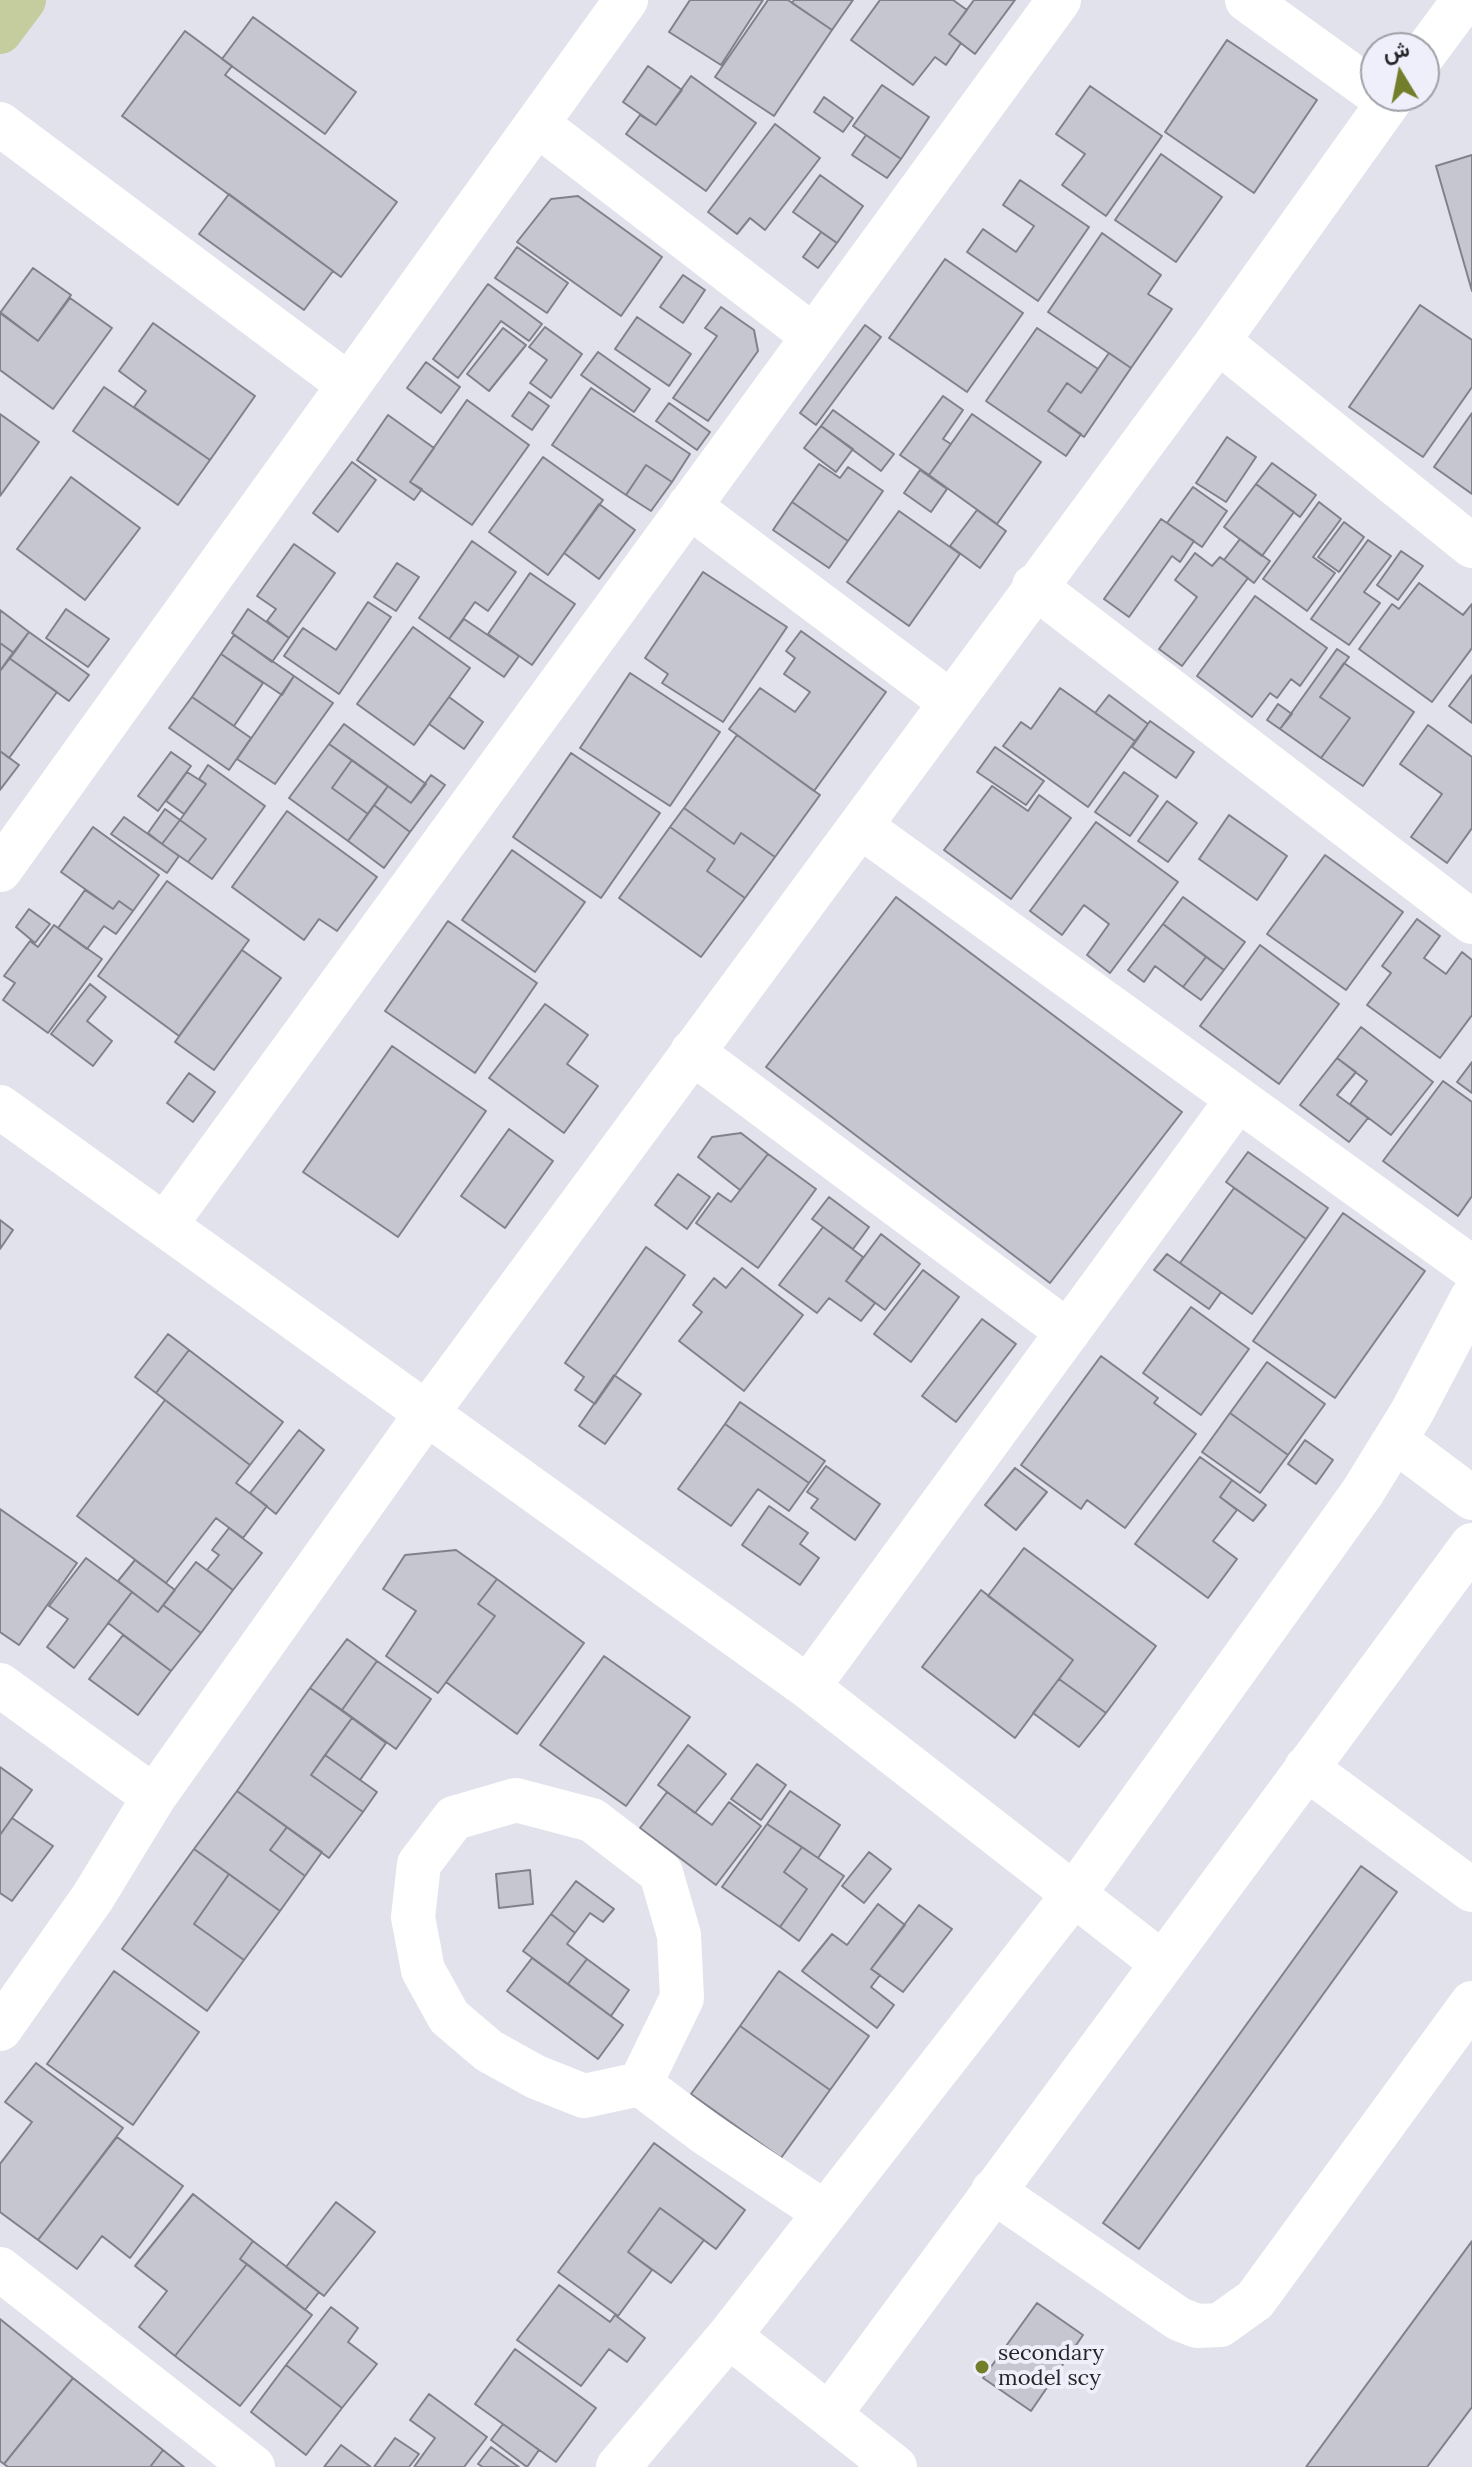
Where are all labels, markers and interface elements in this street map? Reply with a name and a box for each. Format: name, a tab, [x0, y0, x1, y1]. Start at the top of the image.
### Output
north arrow	[1360, 32, 1440, 112]
text: ش	[1381, 34, 1412, 66]
place label: secondary model scy	[998, 2341, 1104, 2392]
marker: secondary model scy	[973, 2358, 991, 2376]

